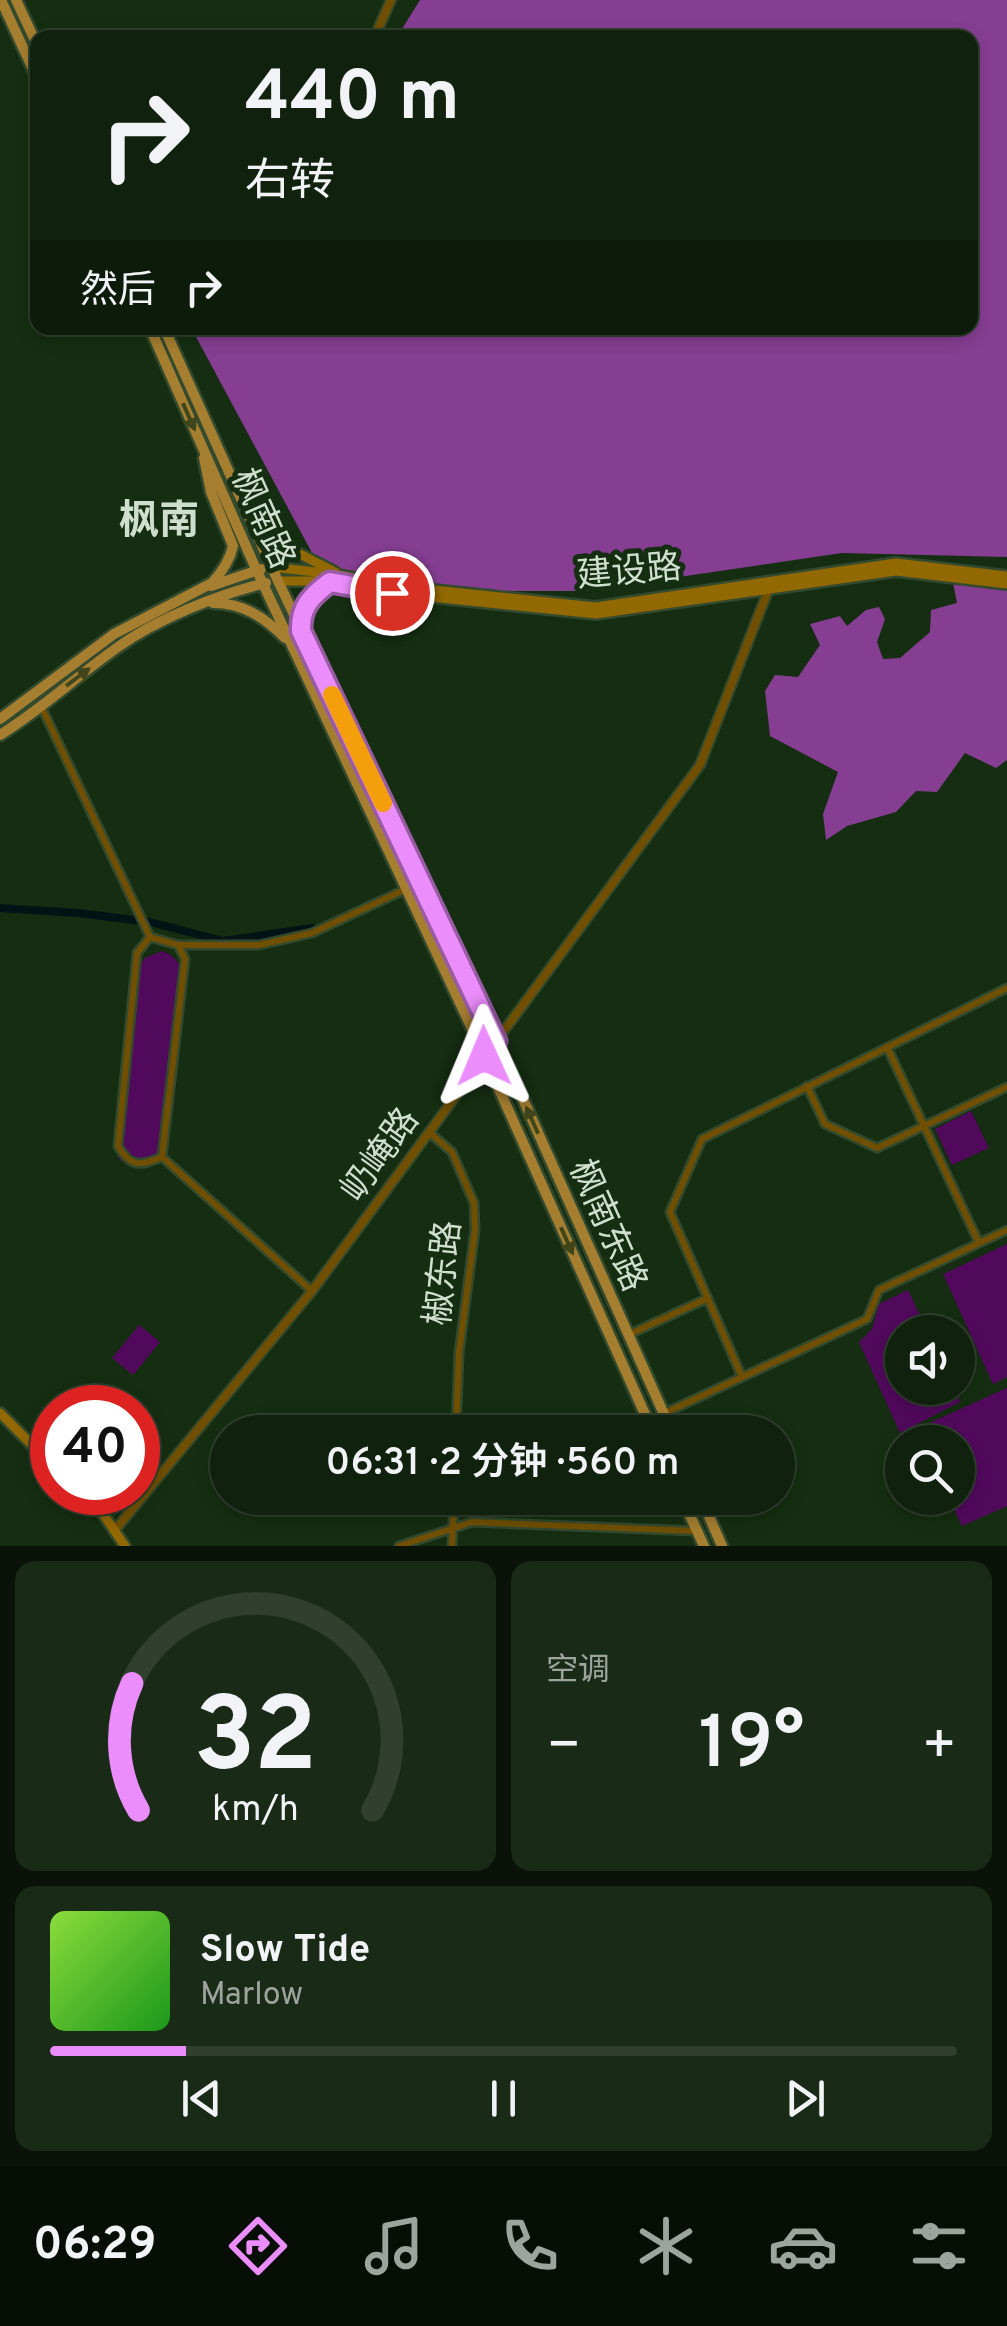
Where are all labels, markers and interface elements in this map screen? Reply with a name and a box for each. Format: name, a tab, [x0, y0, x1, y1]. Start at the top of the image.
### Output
text: 440 m	[245, 56, 460, 145]
icon: right	[80, 70, 210, 200]
text: 右转	[245, 155, 335, 212]
icon: right	[176, 260, 231, 315]
text: 然后	[80, 268, 156, 317]
one-way arrow	[181, 402, 197, 432]
street label: 枫南路	[220, 462, 303, 576]
district label: 枫南	[119, 498, 199, 548]
street label: 建设路	[575, 546, 683, 599]
pin	[350, 551, 435, 636]
icon: arrive	[365, 566, 420, 621]
one-way arrow	[65, 667, 91, 687]
position arrow	[432, 1004, 536, 1108]
street label: 屷崦路	[333, 1100, 430, 1211]
one-way arrow	[524, 1105, 540, 1135]
street label: 枫南东路	[558, 1153, 655, 1299]
street label: 椒东路	[418, 1219, 472, 1328]
one-way arrow	[559, 1226, 575, 1256]
map controls	[885, 1315, 975, 1515]
button: sound	[885, 1315, 975, 1405]
speed limit sign: 40	[30, 1385, 160, 1515]
button: search	[885, 1425, 975, 1515]
text: 06:31 · 2 分钟 · 560 m	[326, 1440, 679, 1489]
text: 空调	[546, 1652, 610, 1692]
text: 32	[194, 1676, 317, 1808]
text: 19°	[698, 1700, 805, 1795]
text: −	[546, 1713, 581, 1783]
text: +	[922, 1713, 957, 1783]
text: km/h	[212, 1788, 299, 1834]
text: Slow Tide	[200, 1927, 370, 1976]
text: Marlow	[200, 1976, 303, 2016]
icon: previous	[174, 2071, 229, 2126]
icon: pause	[476, 2071, 531, 2126]
icon: next	[778, 2071, 833, 2126]
icon: directions	[223, 2211, 293, 2281]
icon: music	[359, 2211, 429, 2281]
icon: phone	[495, 2211, 565, 2281]
icon: climate	[631, 2211, 701, 2281]
icon: car	[768, 2211, 838, 2281]
icon: filters	[904, 2211, 974, 2281]
text: 06:29	[33, 2218, 156, 2275]

